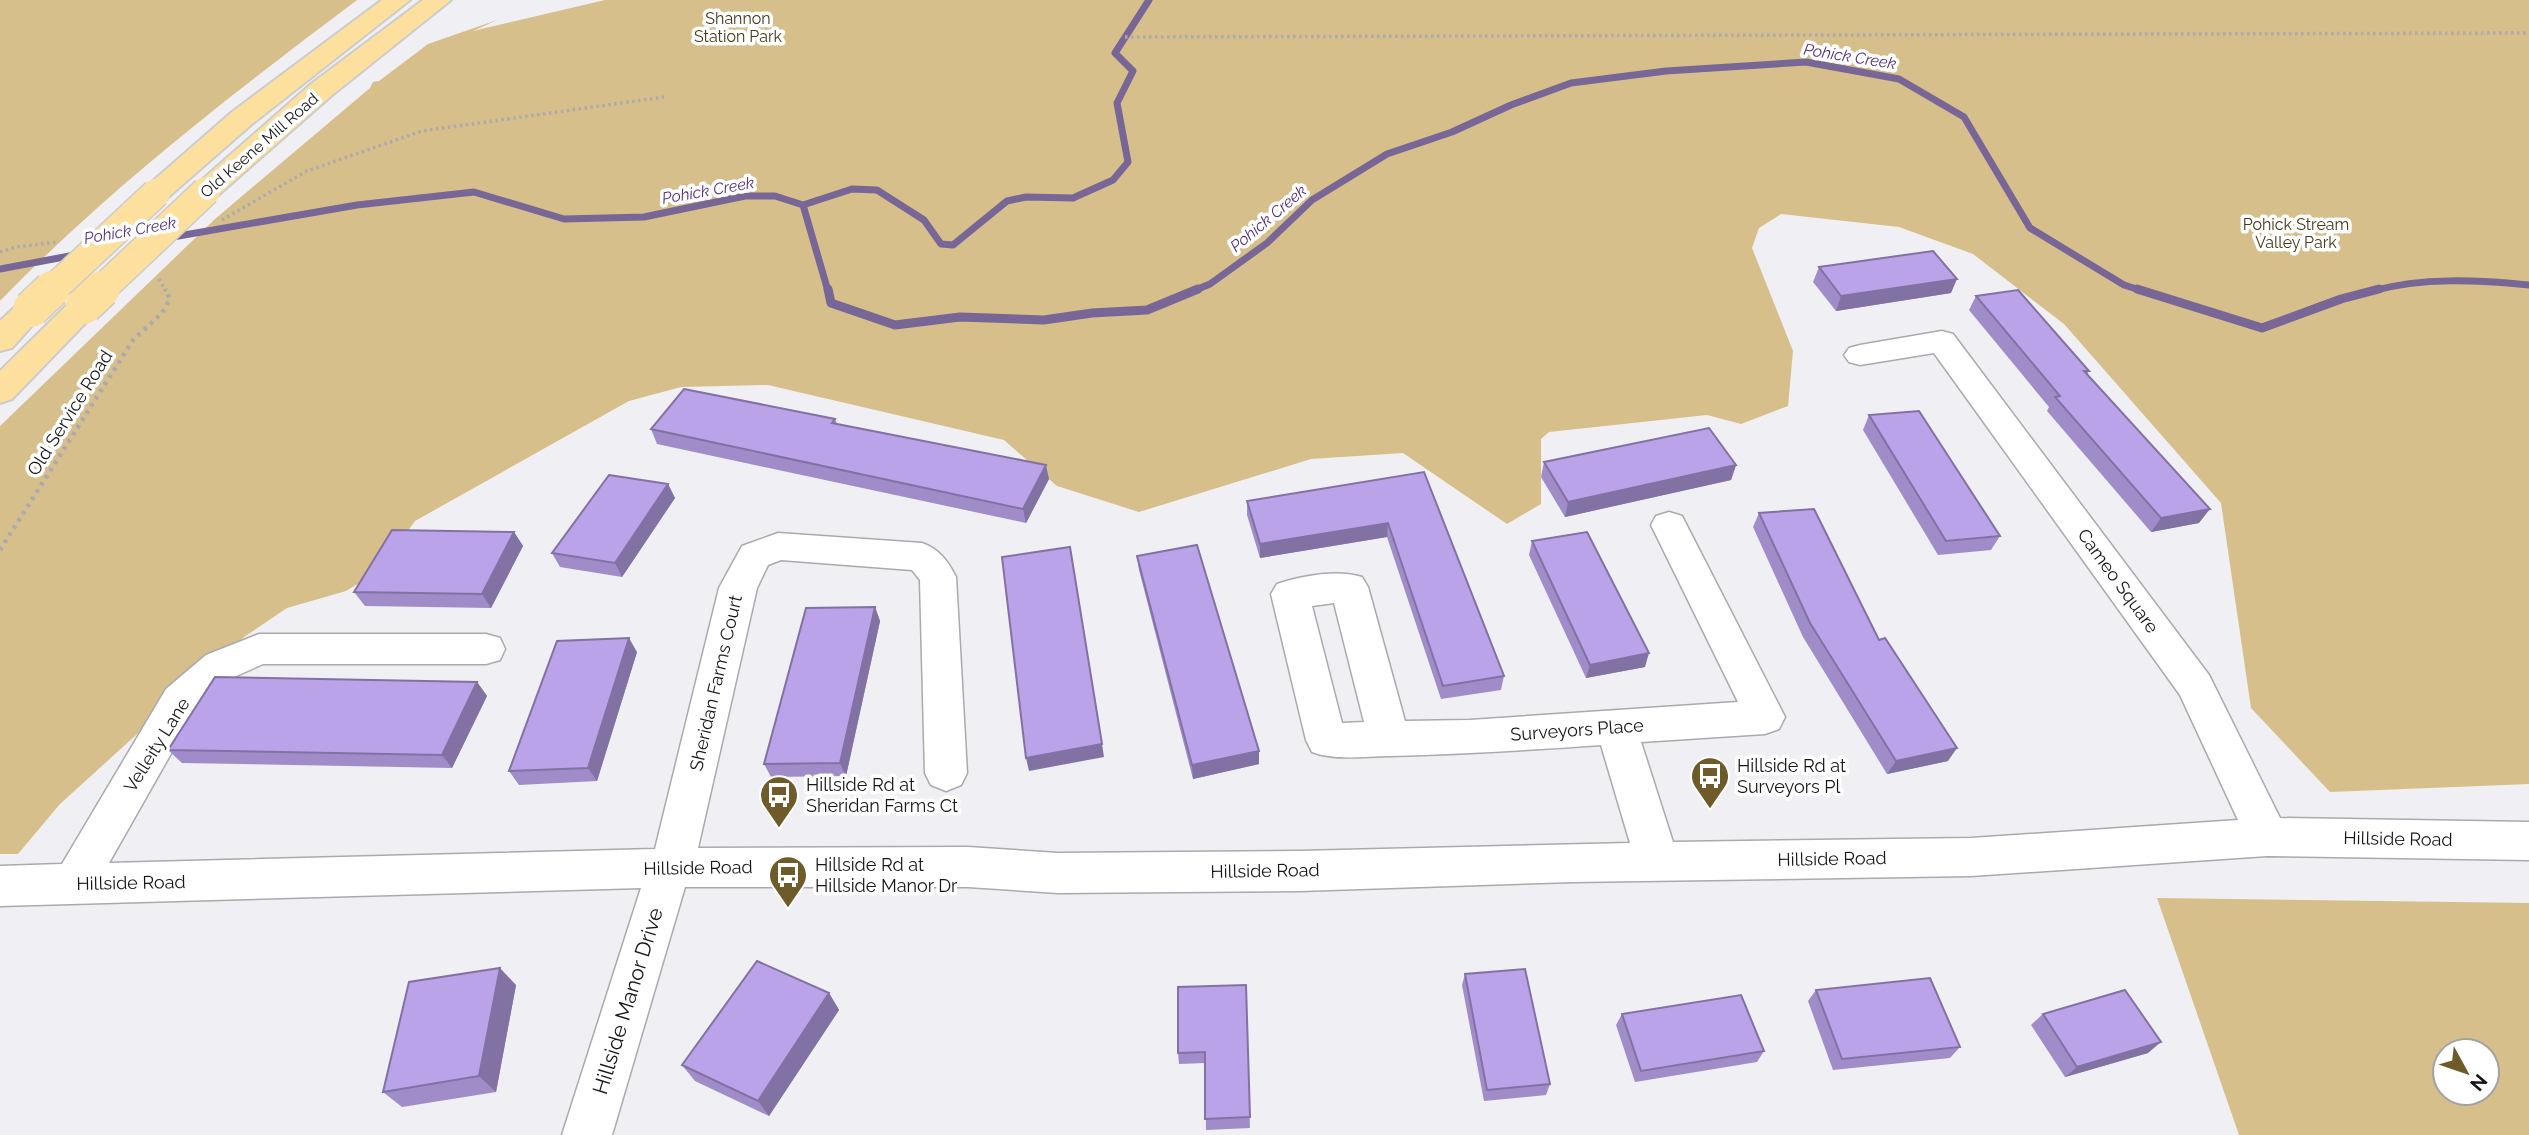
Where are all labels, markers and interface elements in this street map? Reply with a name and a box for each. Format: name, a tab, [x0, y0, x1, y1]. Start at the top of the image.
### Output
park label: Shannon Station Park	[694, 9, 783, 46]
water label: Pohick Creek	[1802, 40, 1898, 73]
street label: Old Keene Mill Road	[196, 89, 322, 202]
water label: Pohick Creek	[660, 173, 756, 208]
water label: Pohick Creek	[1226, 181, 1311, 256]
water label: Pohick Creek	[82, 213, 178, 248]
park label: Pohick Stream Valley Park	[2243, 215, 2349, 252]
street label: Old Service Road	[23, 346, 117, 479]
street label: Cameo Square	[2074, 524, 2164, 637]
street label: Sheridan Farms Court	[685, 593, 746, 773]
street label: Velleity Lane	[119, 693, 194, 796]
street label: Surveyors Place	[1510, 714, 1645, 745]
bus stop icon: Hillside Rd at Surveyors Pl	[1689, 755, 1731, 810]
place label: Hillside Rd at Surveyors Pl	[1737, 755, 1846, 797]
bus stop icon: Hillside Rd at Sheridan Farms Ct	[758, 774, 800, 829]
place label: Hillside Rd at Sheridan Farms Ct	[806, 774, 958, 816]
street label: Hillside Road	[2343, 827, 2453, 850]
street label: Hillside Road	[1777, 847, 1887, 870]
bus stop icon: Hillside Rd at Hillside Manor Dr	[767, 854, 809, 909]
place label: Hillside Rd at Hillside Manor Dr	[815, 854, 958, 896]
street label: Hillside Road	[643, 856, 753, 879]
street label: Hillside Road	[1210, 859, 1320, 882]
street label: Hillside Road	[76, 871, 186, 894]
street label: Hillside Manor Drive	[587, 905, 668, 1097]
north arrow	[2431, 1037, 2501, 1107]
text: N	[2466, 1070, 2492, 1096]

